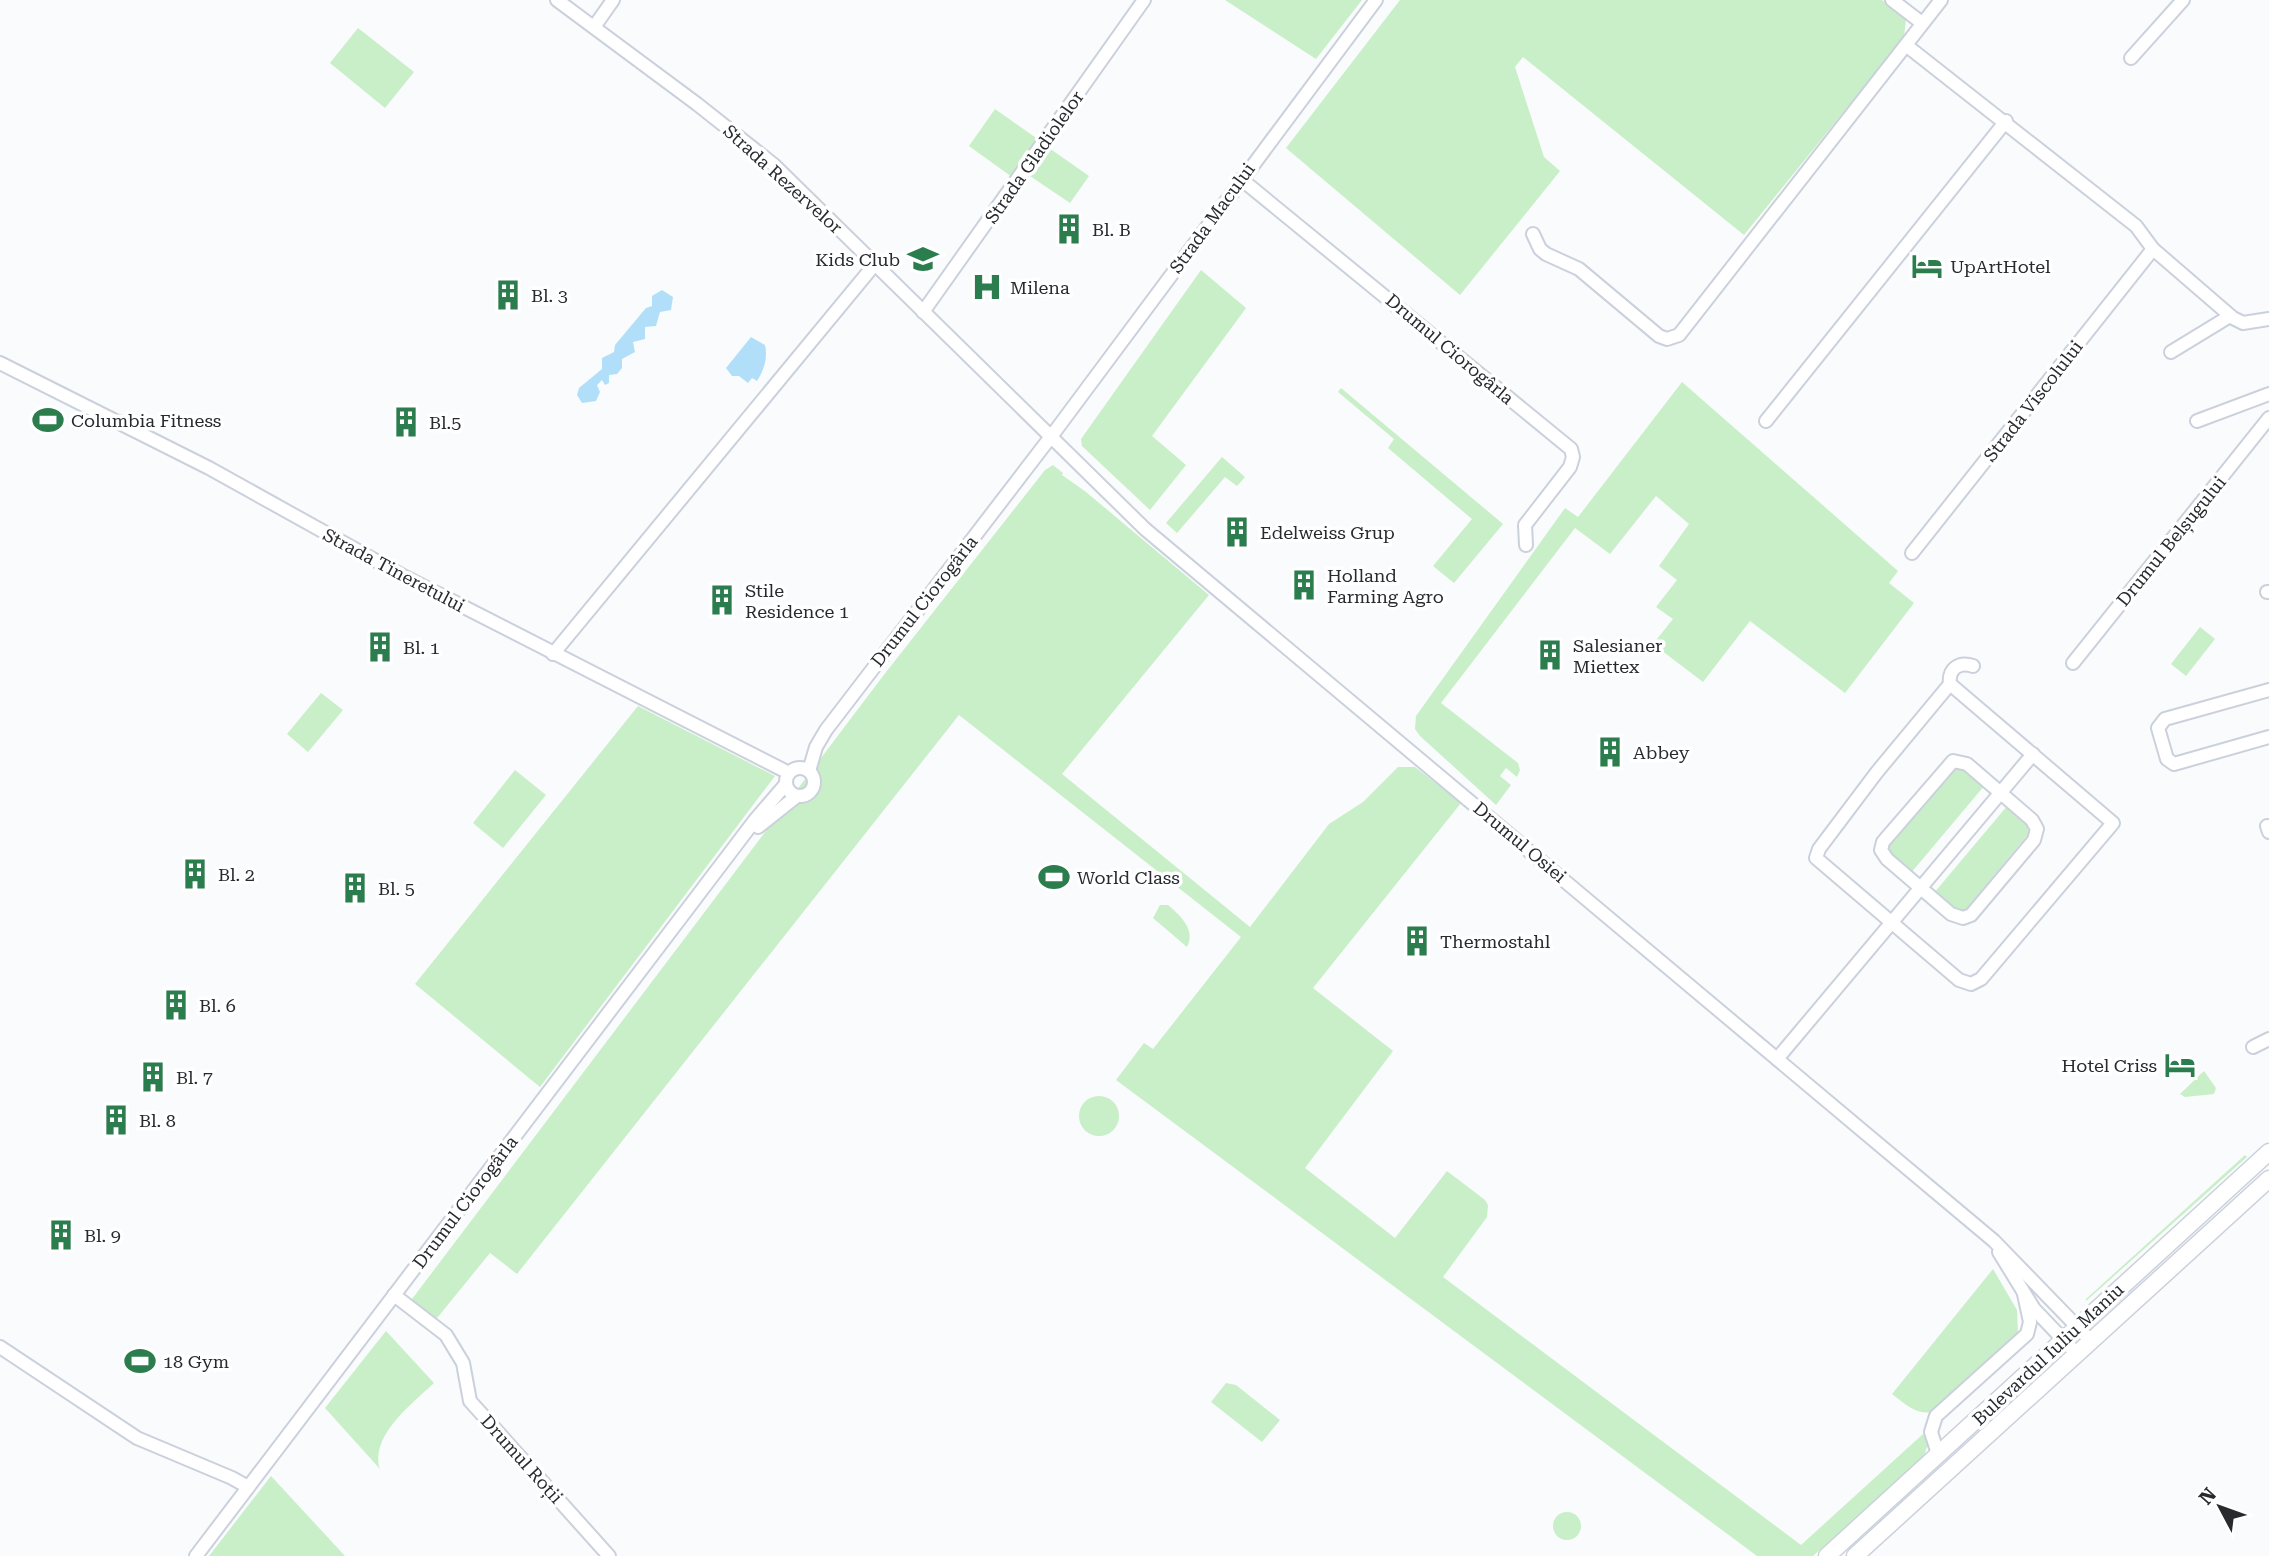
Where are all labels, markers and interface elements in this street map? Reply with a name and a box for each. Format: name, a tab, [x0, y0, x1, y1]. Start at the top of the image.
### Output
street label: Strada Gladiolelor	[980, 87, 1088, 227]
street label: Strada Rezervelor	[719, 120, 847, 238]
street label: Strada Macului	[1165, 159, 1259, 277]
building icon: Bl. B	[1052, 212, 1086, 246]
place label: Bl. B	[1092, 219, 1131, 240]
school or university icon: Kids Club	[906, 242, 940, 276]
place label: Kids Club	[815, 249, 900, 270]
hotel icon: UpArtHotel	[1910, 249, 1944, 283]
place label: UpArtHotel	[1950, 256, 2051, 277]
hospital icon: Milena	[970, 270, 1004, 304]
place label: Milena	[1010, 277, 1070, 298]
building icon: Bl. 3	[491, 278, 525, 312]
place label: Bl. 3	[531, 285, 568, 306]
street label: Drumul Ciorogârla	[1382, 289, 1518, 409]
street label: Strada Viscolului	[1979, 336, 2087, 466]
sports icon: Columbia Fitness	[31, 403, 65, 437]
building icon: Bl.5	[389, 405, 423, 439]
place label: Columbia Fitness	[71, 410, 221, 431]
place label: Bl.5	[429, 412, 461, 433]
street label: Drumul Belșugului	[2112, 472, 2231, 611]
building icon: Edelweiss Grup	[1220, 515, 1254, 549]
place label: Edelweiss Grup	[1260, 522, 1395, 543]
street label: Strada Tineretului	[320, 524, 469, 616]
street label: Drumul Ciorogârla	[866, 531, 982, 671]
place label: Holland Farming Agro	[1327, 565, 1444, 607]
building icon: Holland Farming Agro	[1287, 568, 1321, 602]
place label: Stile Residence 1	[745, 580, 849, 622]
building icon: Stile Residence 1	[705, 583, 739, 617]
building icon: Bl. 1	[363, 630, 397, 664]
place label: Salesianer Miettex	[1573, 635, 1662, 677]
place label: Bl. 1	[403, 637, 440, 658]
building icon: Salesianer Miettex	[1533, 638, 1567, 672]
building icon: Abbey	[1593, 735, 1627, 769]
place label: Abbey	[1633, 742, 1690, 763]
street label: Drumul Osiei	[1469, 797, 1571, 887]
building icon: Bl. 2	[178, 857, 212, 891]
sports icon: World Class	[1037, 860, 1071, 894]
place label: Bl. 2	[218, 864, 255, 885]
place label: World Class	[1077, 867, 1180, 888]
building icon: Bl. 5	[338, 871, 372, 905]
place label: Bl. 5	[378, 878, 415, 899]
building icon: Thermostahl	[1400, 924, 1434, 958]
place label: Thermostahl	[1440, 931, 1551, 952]
building icon: Bl. 6	[159, 988, 193, 1022]
place label: Bl. 6	[199, 995, 236, 1016]
hotel icon: Hotel Criss	[2163, 1048, 2197, 1082]
place label: Hotel Criss	[2062, 1055, 2157, 1076]
building icon: Bl. 7	[136, 1060, 170, 1094]
place label: Bl. 7	[176, 1067, 213, 1088]
building icon: Bl. 8	[99, 1103, 133, 1137]
place label: Bl. 8	[139, 1110, 176, 1131]
street label: Drumul Ciorogârla	[408, 1131, 522, 1272]
building icon: Bl. 9	[44, 1218, 78, 1252]
place label: Bl. 9	[84, 1225, 121, 1246]
street label: Bulevardul Iuliu Maniu	[1968, 1279, 2128, 1429]
sports icon: 18 Gym	[123, 1344, 157, 1378]
place label: 18 Gym	[163, 1351, 229, 1372]
street label: Drumul Roții	[476, 1410, 567, 1508]
north arrow	[2185, 1472, 2255, 1542]
text: N	[2194, 1483, 2221, 1509]

